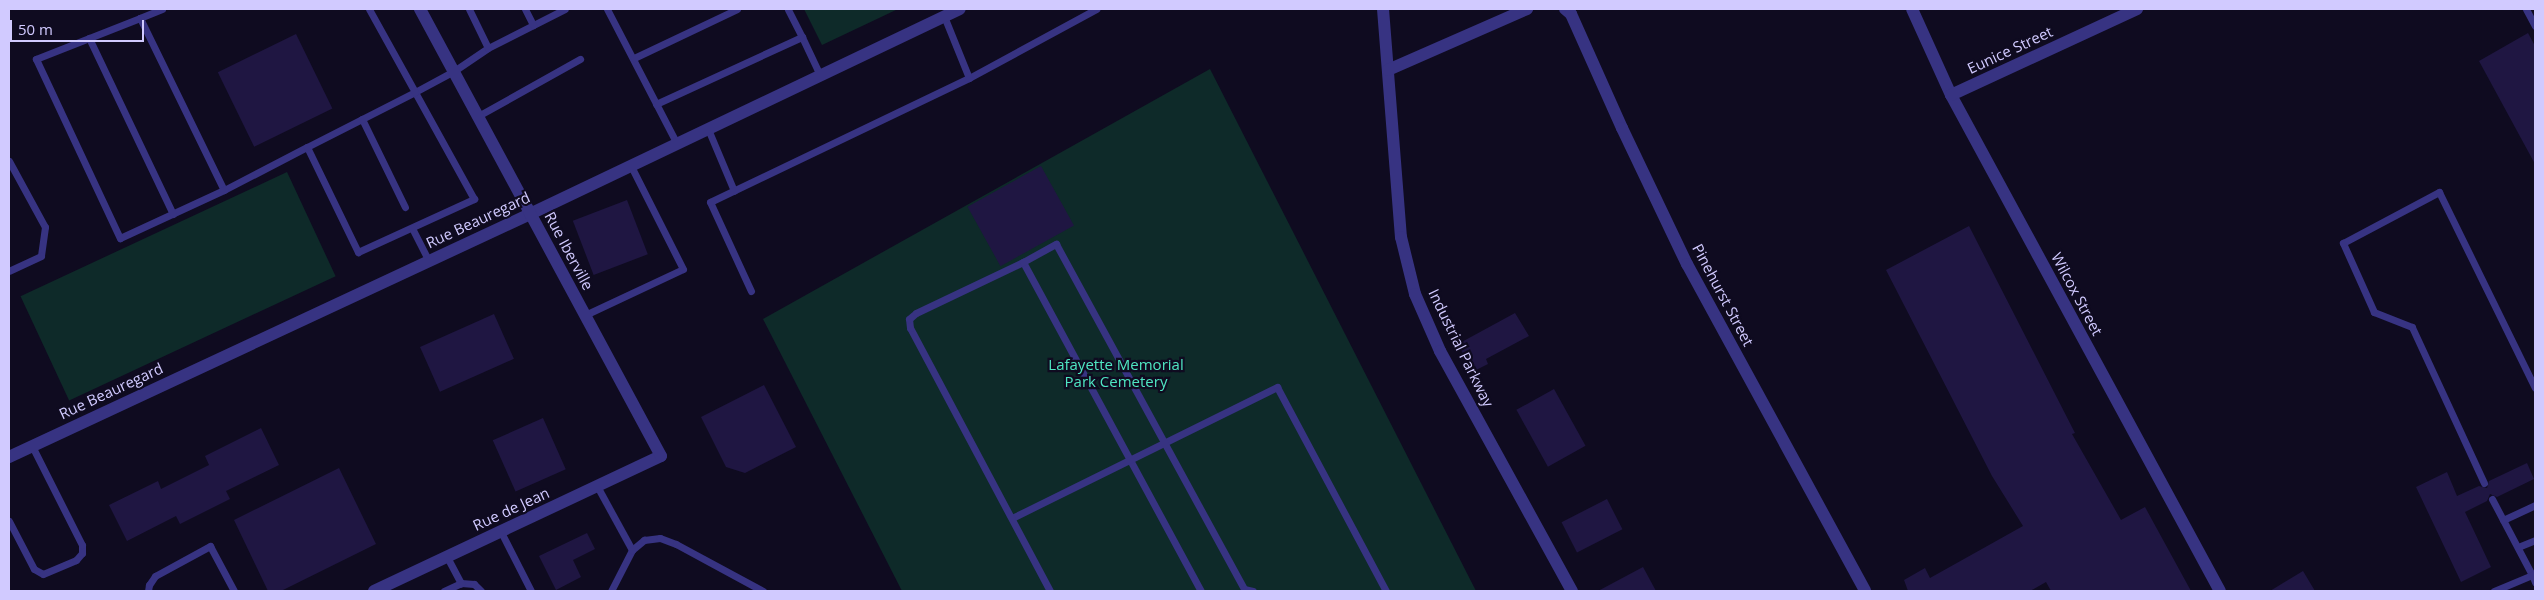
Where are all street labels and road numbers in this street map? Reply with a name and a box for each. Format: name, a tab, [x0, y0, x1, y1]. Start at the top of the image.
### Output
street label: Eunice Street	[1965, 22, 2055, 78]
street label: Rue Beauregard	[423, 188, 533, 252]
street label: Rue Iberville	[541, 209, 597, 293]
street label: Pinehurst Street	[1688, 241, 1758, 349]
street label: Wilcox Street	[2048, 249, 2106, 339]
street label: Industrial Parkway	[1425, 286, 1497, 410]
street label: Rue Beauregard	[56, 359, 166, 423]
street label: Rue de Jean	[470, 483, 552, 535]

